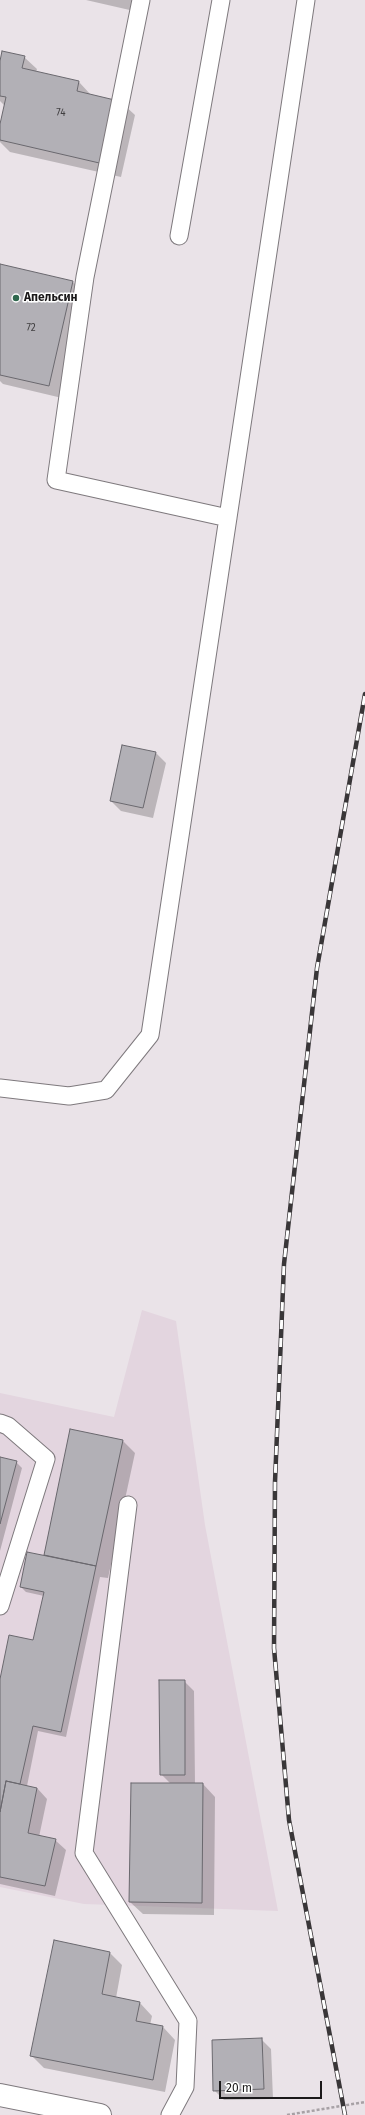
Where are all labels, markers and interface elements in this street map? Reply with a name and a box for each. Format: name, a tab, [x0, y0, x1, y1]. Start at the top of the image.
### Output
house number: 74	[56, 107, 66, 119]
place label: Апельсин	[24, 291, 78, 305]
marker: Апельсин	[11, 293, 21, 303]
house number: 72	[26, 322, 36, 334]
scale bar	[221, 2073, 324, 2099]
text: 20 m	[226, 2081, 252, 2095]

